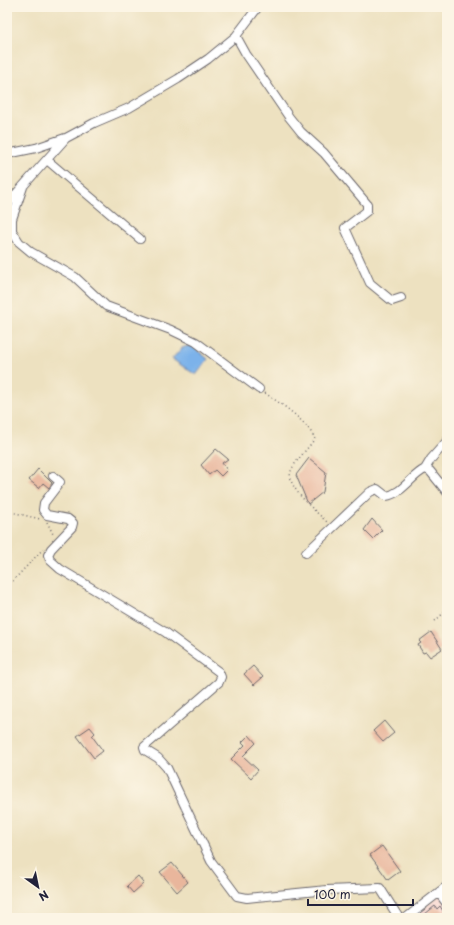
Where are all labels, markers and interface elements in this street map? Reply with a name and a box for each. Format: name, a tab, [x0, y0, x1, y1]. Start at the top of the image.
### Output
north arrow	[18, 867, 58, 907]
scale bar	[308, 881, 413, 907]
text: 100 m	[314, 885, 351, 903]
text: N	[35, 886, 52, 905]

